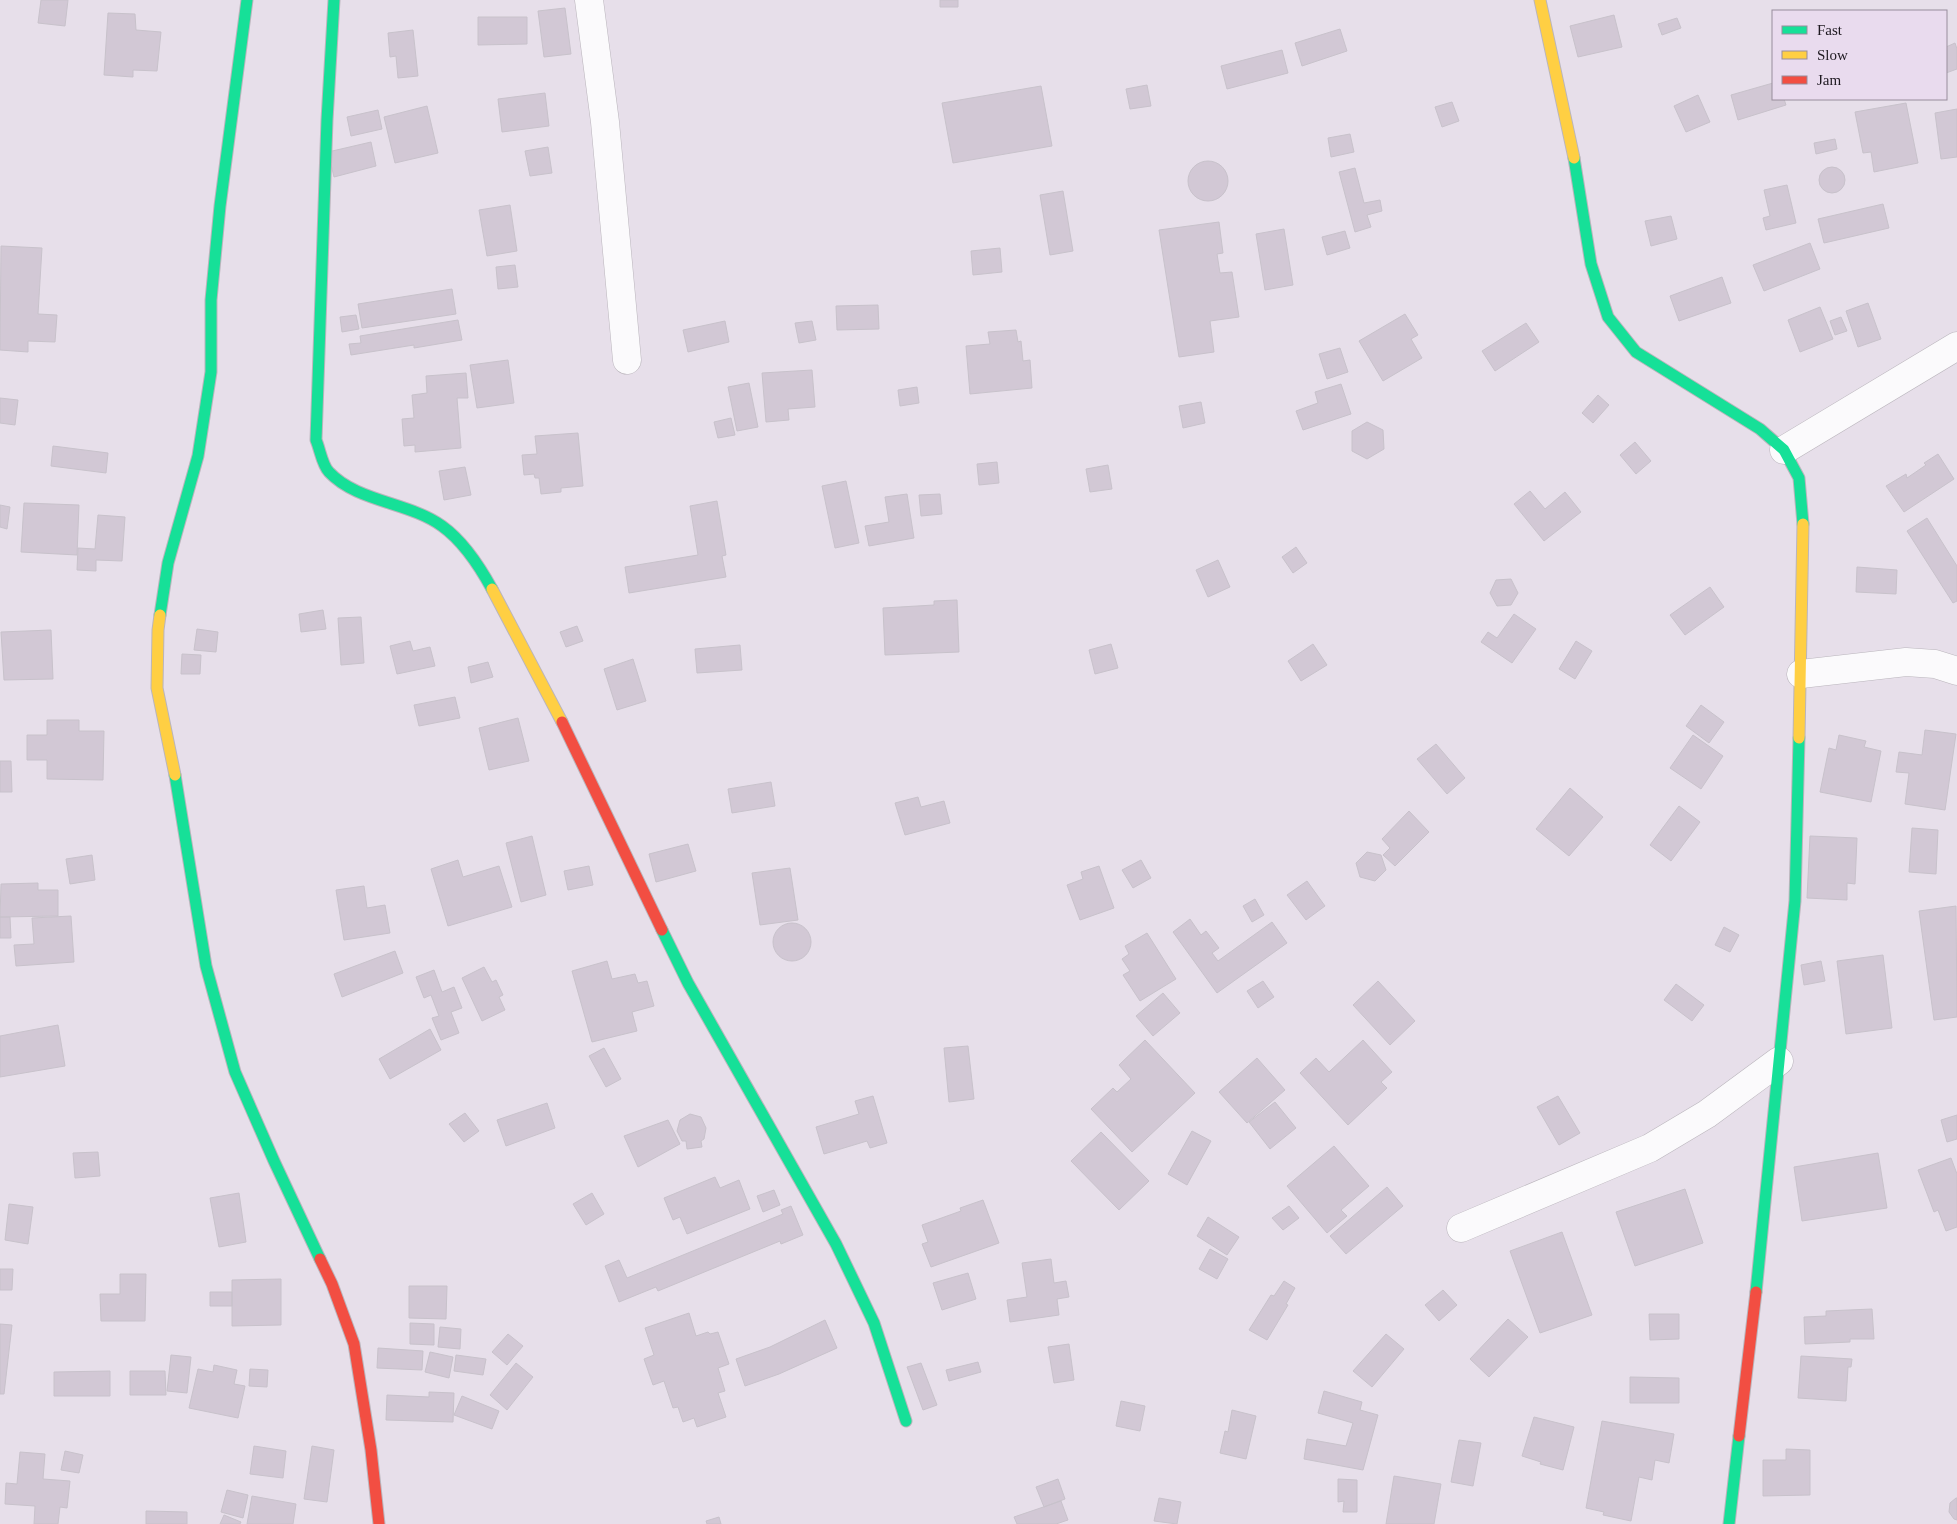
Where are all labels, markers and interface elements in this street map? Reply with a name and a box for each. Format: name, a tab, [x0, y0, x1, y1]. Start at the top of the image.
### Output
legend	[1772, 10, 1947, 100]
text: Fast	[1817, 22, 1843, 38]
text: Slow	[1817, 47, 1848, 63]
text: Jam	[1817, 72, 1841, 88]

